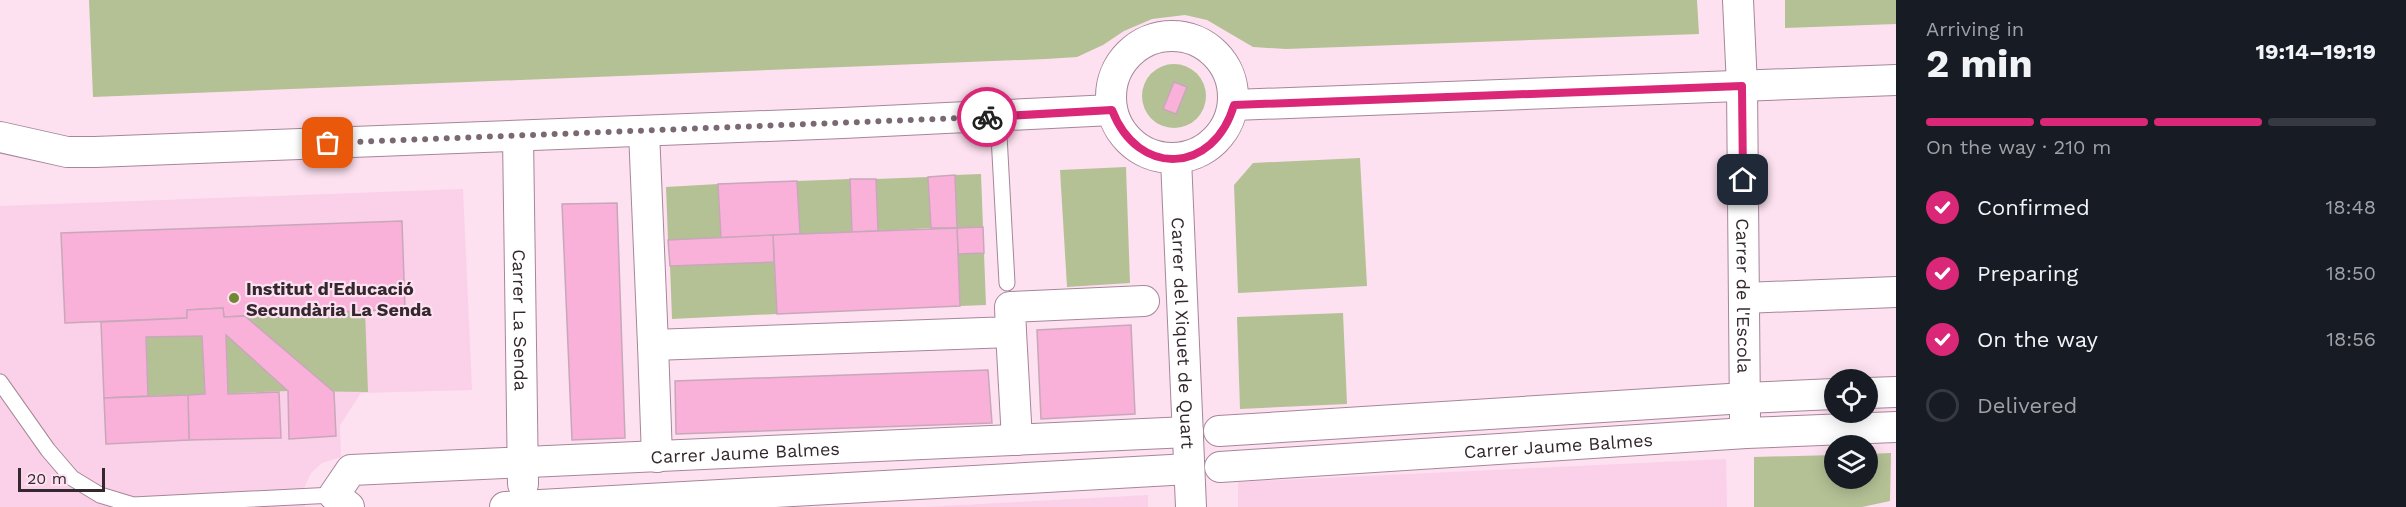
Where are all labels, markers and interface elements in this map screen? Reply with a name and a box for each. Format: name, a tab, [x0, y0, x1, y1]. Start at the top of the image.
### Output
text: Arriving in	[1926, 17, 2024, 41]
text: 19:14–19:19	[2256, 39, 2376, 64]
text: 2 min	[1926, 41, 2033, 86]
courier	[957, 87, 1017, 147]
icon: bike	[971, 101, 1004, 134]
pin	[302, 117, 353, 168]
icon: bag	[311, 126, 344, 159]
text: On the way · 210 m	[1926, 135, 2111, 159]
pin	[1717, 154, 1768, 205]
icon: home	[1726, 163, 1759, 196]
icon: check	[1926, 191, 1959, 224]
text: Confirmed	[1977, 195, 2090, 220]
text: 18:48	[2325, 195, 2376, 219]
street label: Carrer del Xiquet de Quart	[1168, 217, 1199, 450]
street label: Carrer de l'Escola	[1733, 218, 1755, 374]
street label: Carrer La Senda	[509, 249, 532, 391]
icon: check	[1926, 257, 1959, 290]
text: Preparing	[1977, 261, 2078, 286]
text: 18:50	[2326, 261, 2376, 285]
place label: Institut d'Educació Secundària La Senda	[246, 278, 432, 320]
marker: Institut d'Educació Secundària La Senda	[227, 291, 241, 305]
icon: check	[1926, 323, 1959, 356]
text: On the way	[1977, 327, 2098, 352]
text: 18:56	[2326, 327, 2376, 351]
map controls	[1824, 369, 1878, 489]
button: locate	[1824, 369, 1878, 423]
text: Delivered	[1977, 393, 2077, 418]
street label: Carrer Jaume Balmes	[1463, 429, 1653, 462]
button: layers	[1824, 435, 1878, 489]
street label: Carrer Jaume Balmes	[650, 437, 840, 467]
scale bar	[18, 465, 105, 492]
text: 20 m	[27, 469, 67, 488]

